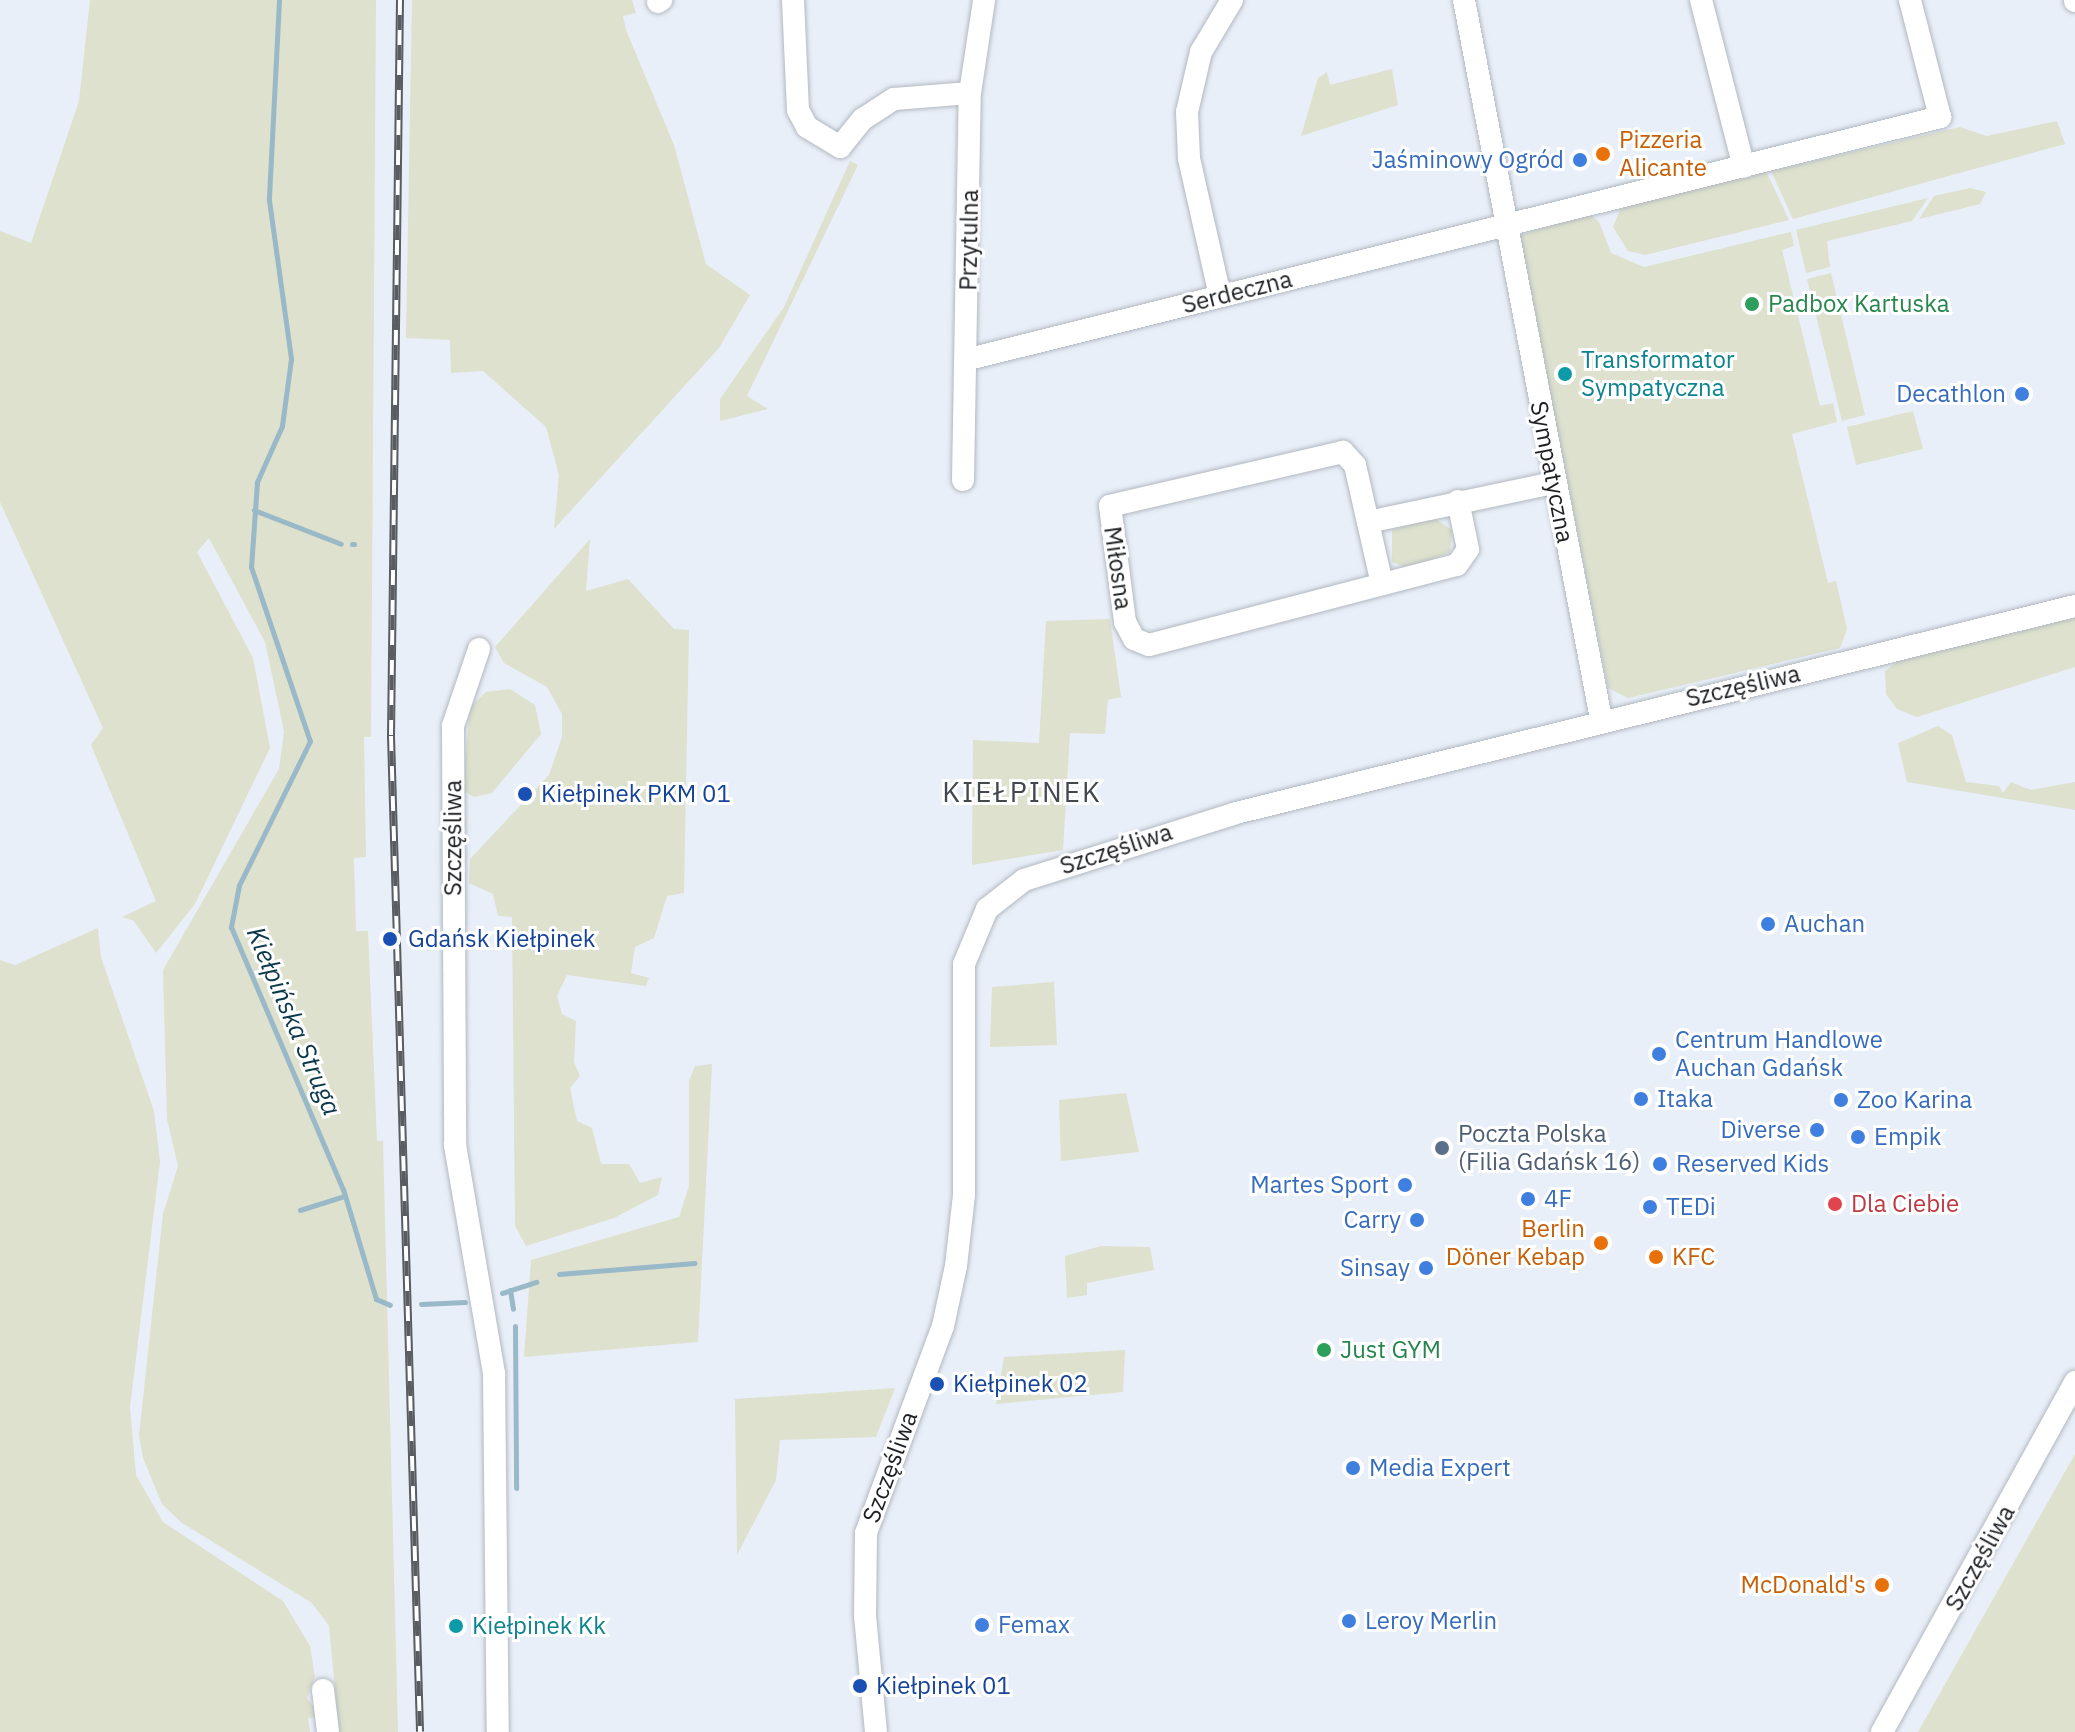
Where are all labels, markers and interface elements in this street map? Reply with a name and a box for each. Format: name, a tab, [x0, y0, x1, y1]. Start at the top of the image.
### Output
place label: Pizzeria Alicante	[1619, 126, 1707, 182]
marker: Pizzeria Alicante	[1594, 145, 1612, 163]
place label: Jaśminowy Ogród	[1372, 146, 1564, 174]
marker: Jaśminowy Ogród	[1571, 151, 1589, 169]
street label: Przytulna	[954, 189, 984, 291]
street label: Serdeczna	[1179, 264, 1295, 320]
place label: Padbox Kartuska	[1768, 290, 1950, 318]
marker: Padbox Kartuska	[1743, 295, 1761, 313]
place label: Transformator Sympatyczna	[1581, 346, 1735, 402]
marker: Transformator Sympatyczna	[1556, 365, 1574, 383]
place label: Decathlon	[1896, 380, 2006, 408]
marker: Decathlon	[2013, 385, 2031, 403]
street label: Sympatyczna	[1524, 399, 1580, 545]
street label: Miłosna	[1098, 525, 1138, 611]
street label: Szczęśliwa	[1683, 659, 1803, 713]
district label: KIEŁPINEK	[942, 775, 1102, 809]
street label: Szczęśliwa	[439, 780, 467, 896]
place label: Kiełpinek PKM 01	[541, 780, 731, 808]
marker: Kiełpinek PKM 01	[516, 785, 534, 803]
street label: Szczęśliwa	[1056, 817, 1176, 881]
place label: Auchan	[1784, 910, 1865, 938]
marker: Auchan	[1759, 915, 1777, 933]
water label: Kiełpińska Struga	[240, 922, 348, 1120]
place label: Gdańsk Kiełpinek	[408, 925, 595, 953]
marker: Gdańsk Kiełpinek	[379, 928, 401, 950]
place label: Centrum Handlowe Auchan Gdańsk	[1675, 1026, 1883, 1082]
marker: Centrum Handlowe Auchan Gdańsk	[1650, 1045, 1668, 1063]
place label: Itaka	[1657, 1085, 1713, 1113]
place label: Zoo Karina	[1857, 1086, 1972, 1114]
marker: Itaka	[1632, 1090, 1650, 1108]
marker: Zoo Karina	[1832, 1091, 1850, 1109]
place label: Diverse	[1720, 1116, 1801, 1144]
place label: Poczta Polska (Filia Gdańsk 16)	[1458, 1120, 1640, 1176]
marker: Diverse	[1808, 1121, 1826, 1139]
place label: Empik	[1874, 1123, 1942, 1151]
marker: Empik	[1849, 1128, 1867, 1146]
marker: Poczta Polska (Filia Gdańsk 16)	[1433, 1139, 1451, 1157]
place label: Reserved Kids	[1676, 1150, 1829, 1178]
marker: Reserved Kids	[1651, 1155, 1669, 1173]
place label: Martes Sport	[1250, 1171, 1389, 1199]
marker: Martes Sport	[1396, 1176, 1414, 1194]
place label: 4F	[1544, 1185, 1572, 1213]
marker: 4F	[1519, 1190, 1537, 1208]
place label: Dla Ciebie	[1851, 1190, 1959, 1218]
place label: TEDi	[1666, 1193, 1716, 1221]
marker: Dla Ciebie	[1826, 1195, 1844, 1213]
marker: TEDi	[1641, 1198, 1659, 1216]
place label: Carry	[1343, 1206, 1401, 1234]
marker: Carry	[1408, 1211, 1426, 1229]
place label: Berlin Döner Kebap	[1446, 1215, 1585, 1271]
marker: Berlin Döner Kebap	[1592, 1234, 1610, 1252]
place label: KFC	[1672, 1243, 1715, 1271]
marker: KFC	[1647, 1248, 1665, 1266]
place label: Sinsay	[1340, 1254, 1410, 1282]
marker: Sinsay	[1417, 1259, 1435, 1277]
place label: Just GYM	[1340, 1336, 1441, 1364]
marker: Just GYM	[1315, 1341, 1333, 1359]
place label: Kiełpinek 02	[953, 1370, 1088, 1398]
marker: Kiełpinek 02	[928, 1375, 946, 1393]
street label: Szczęśliwa	[857, 1407, 923, 1527]
place label: Media Expert	[1369, 1454, 1511, 1482]
marker: Media Expert	[1344, 1459, 1362, 1477]
street label: Szczęśliwa	[1939, 1500, 2021, 1616]
place label: McDonald's	[1741, 1571, 1866, 1599]
marker: McDonald's	[1873, 1576, 1891, 1594]
place label: Leroy Merlin	[1365, 1607, 1497, 1635]
place label: Femax	[998, 1611, 1070, 1639]
place label: Kiełpinek Kk	[472, 1612, 606, 1640]
marker: Leroy Merlin	[1340, 1612, 1358, 1630]
marker: Femax	[973, 1616, 991, 1634]
marker: Kiełpinek Kk	[447, 1617, 465, 1635]
place label: Kiełpinek 01	[876, 1672, 1011, 1700]
marker: Kiełpinek 01	[851, 1677, 869, 1695]

